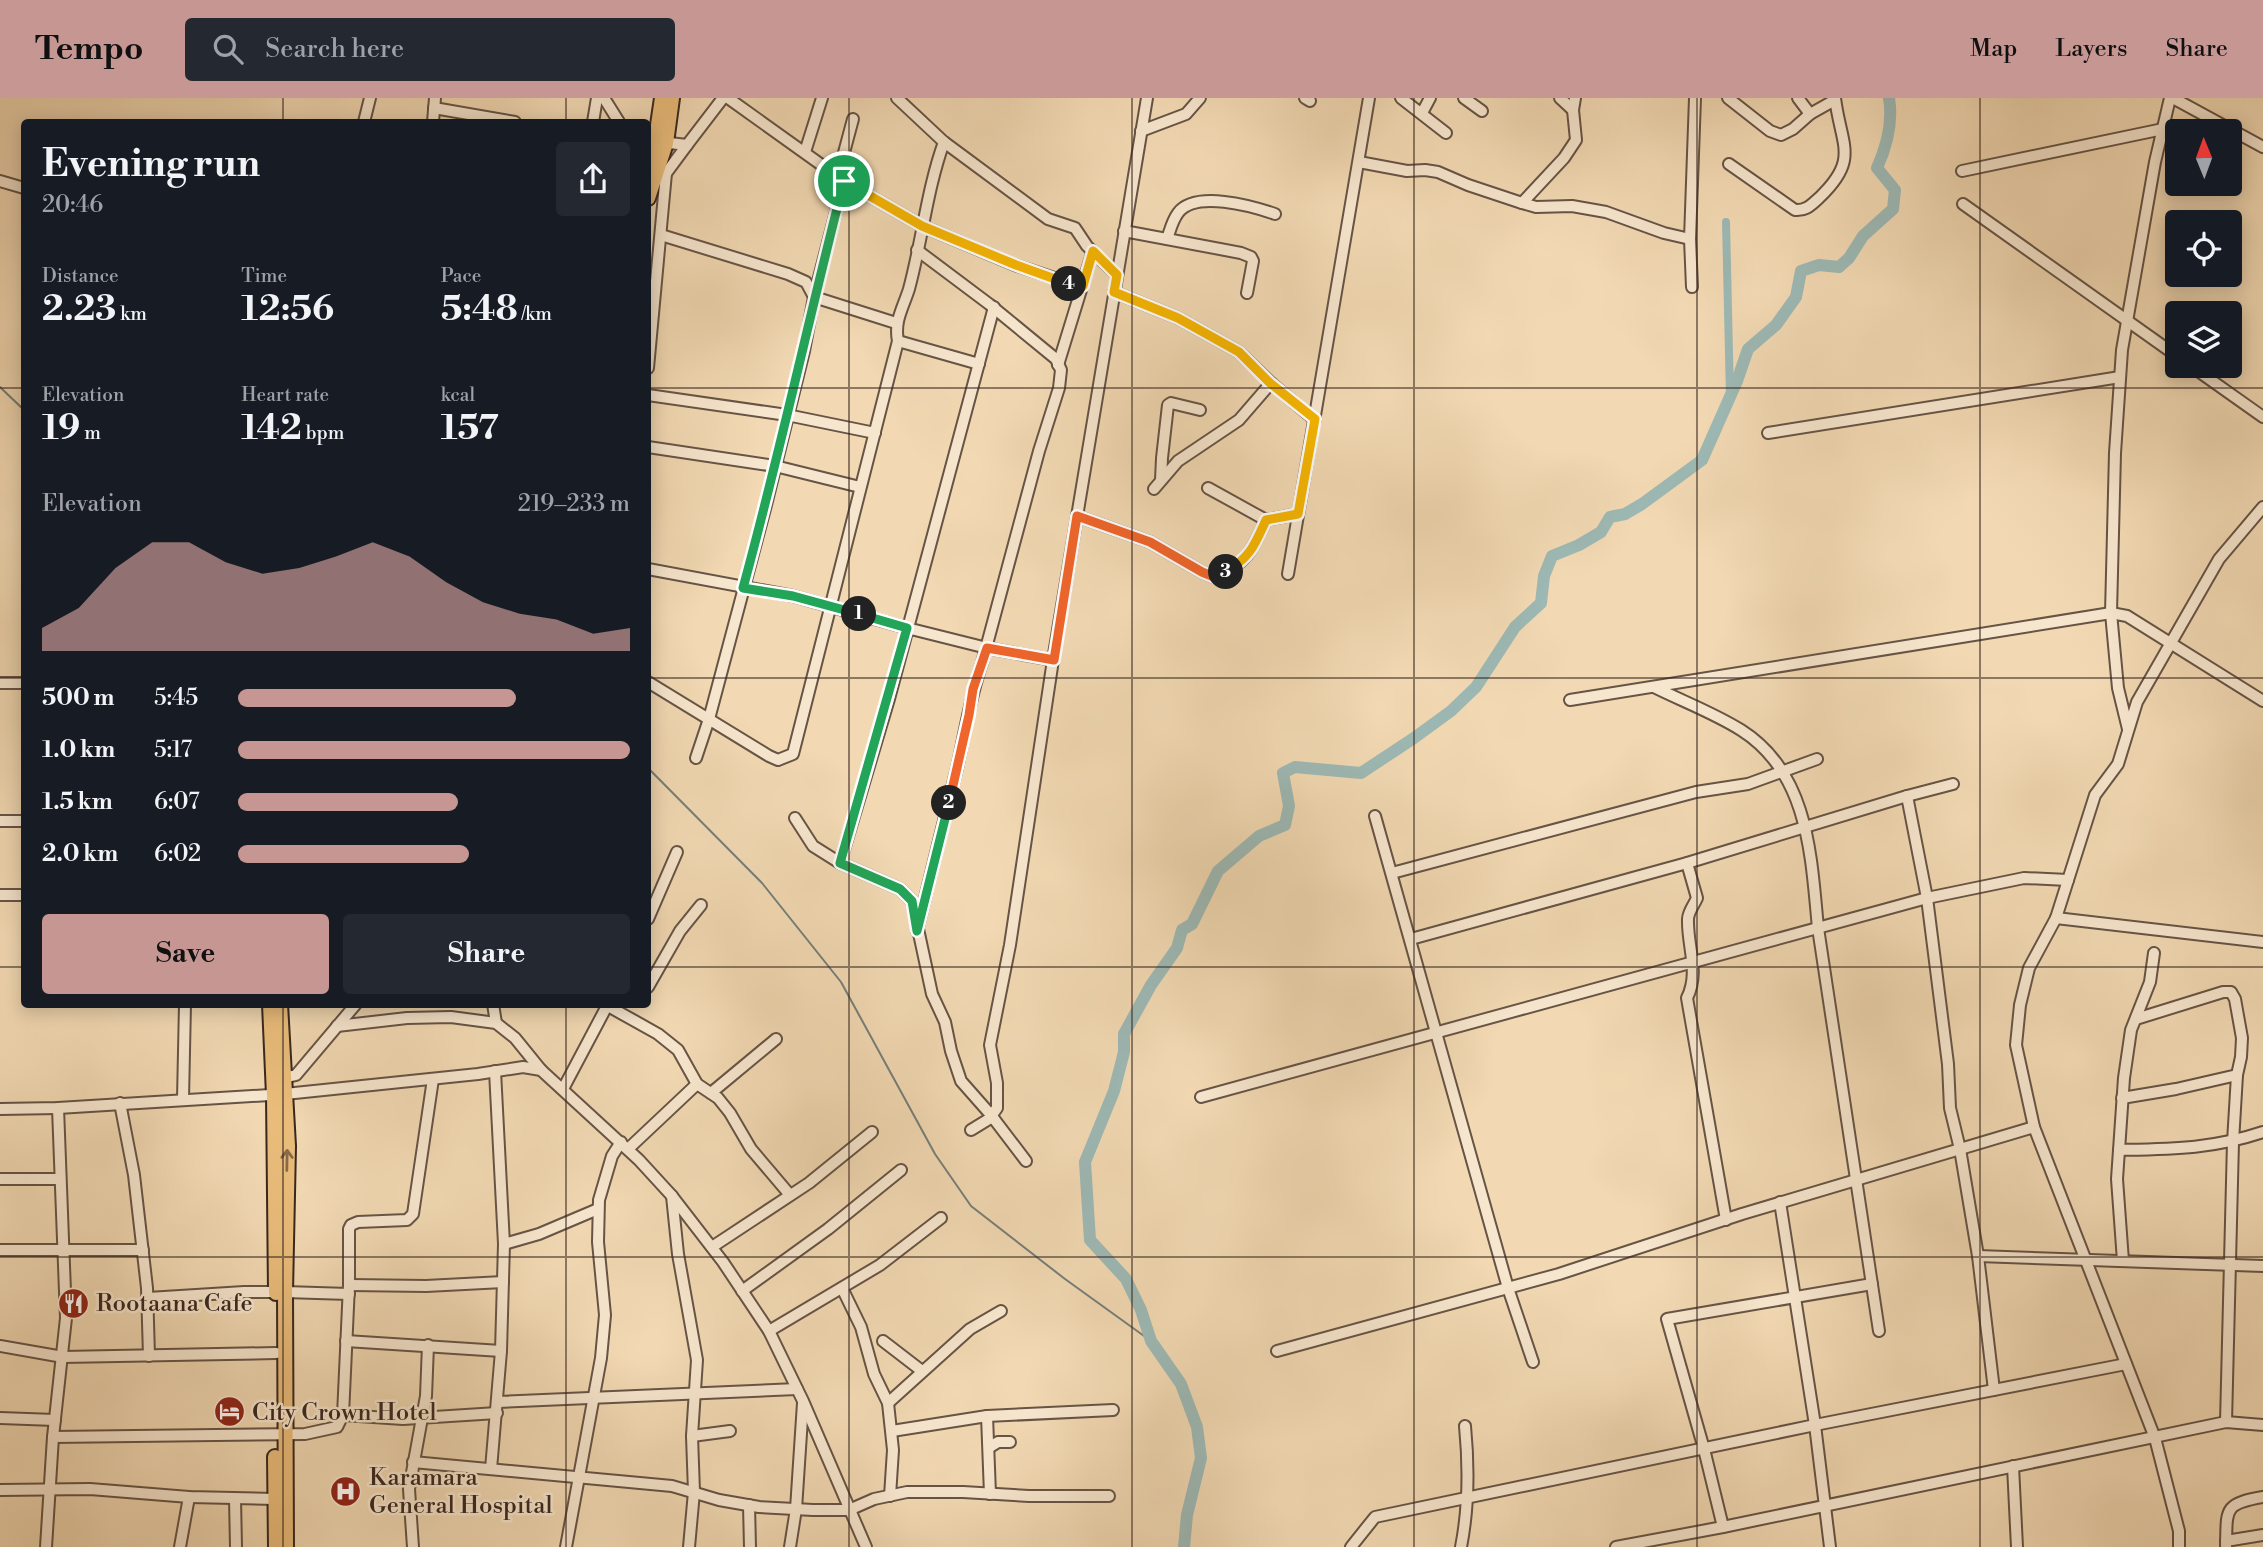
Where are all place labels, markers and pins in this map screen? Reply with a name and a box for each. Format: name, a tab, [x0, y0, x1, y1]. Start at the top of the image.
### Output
pin	[814, 151, 874, 211]
pin: 4	[1052, 266, 1086, 302]
pin: 3	[1208, 554, 1244, 589]
pin: 1	[842, 596, 876, 632]
pin: 2	[932, 786, 967, 820]
restaurant icon: Rootaana Cafe	[56, 1286, 90, 1320]
place label: Rootaana Cafe	[96, 1289, 253, 1319]
hotel icon: City Crown Hotel	[212, 1395, 246, 1429]
place label: City Crown Hotel	[252, 1398, 437, 1428]
place label: Karamara General Hospital	[369, 1463, 553, 1521]
hospital icon: Karamara General Hospital	[329, 1474, 363, 1508]

